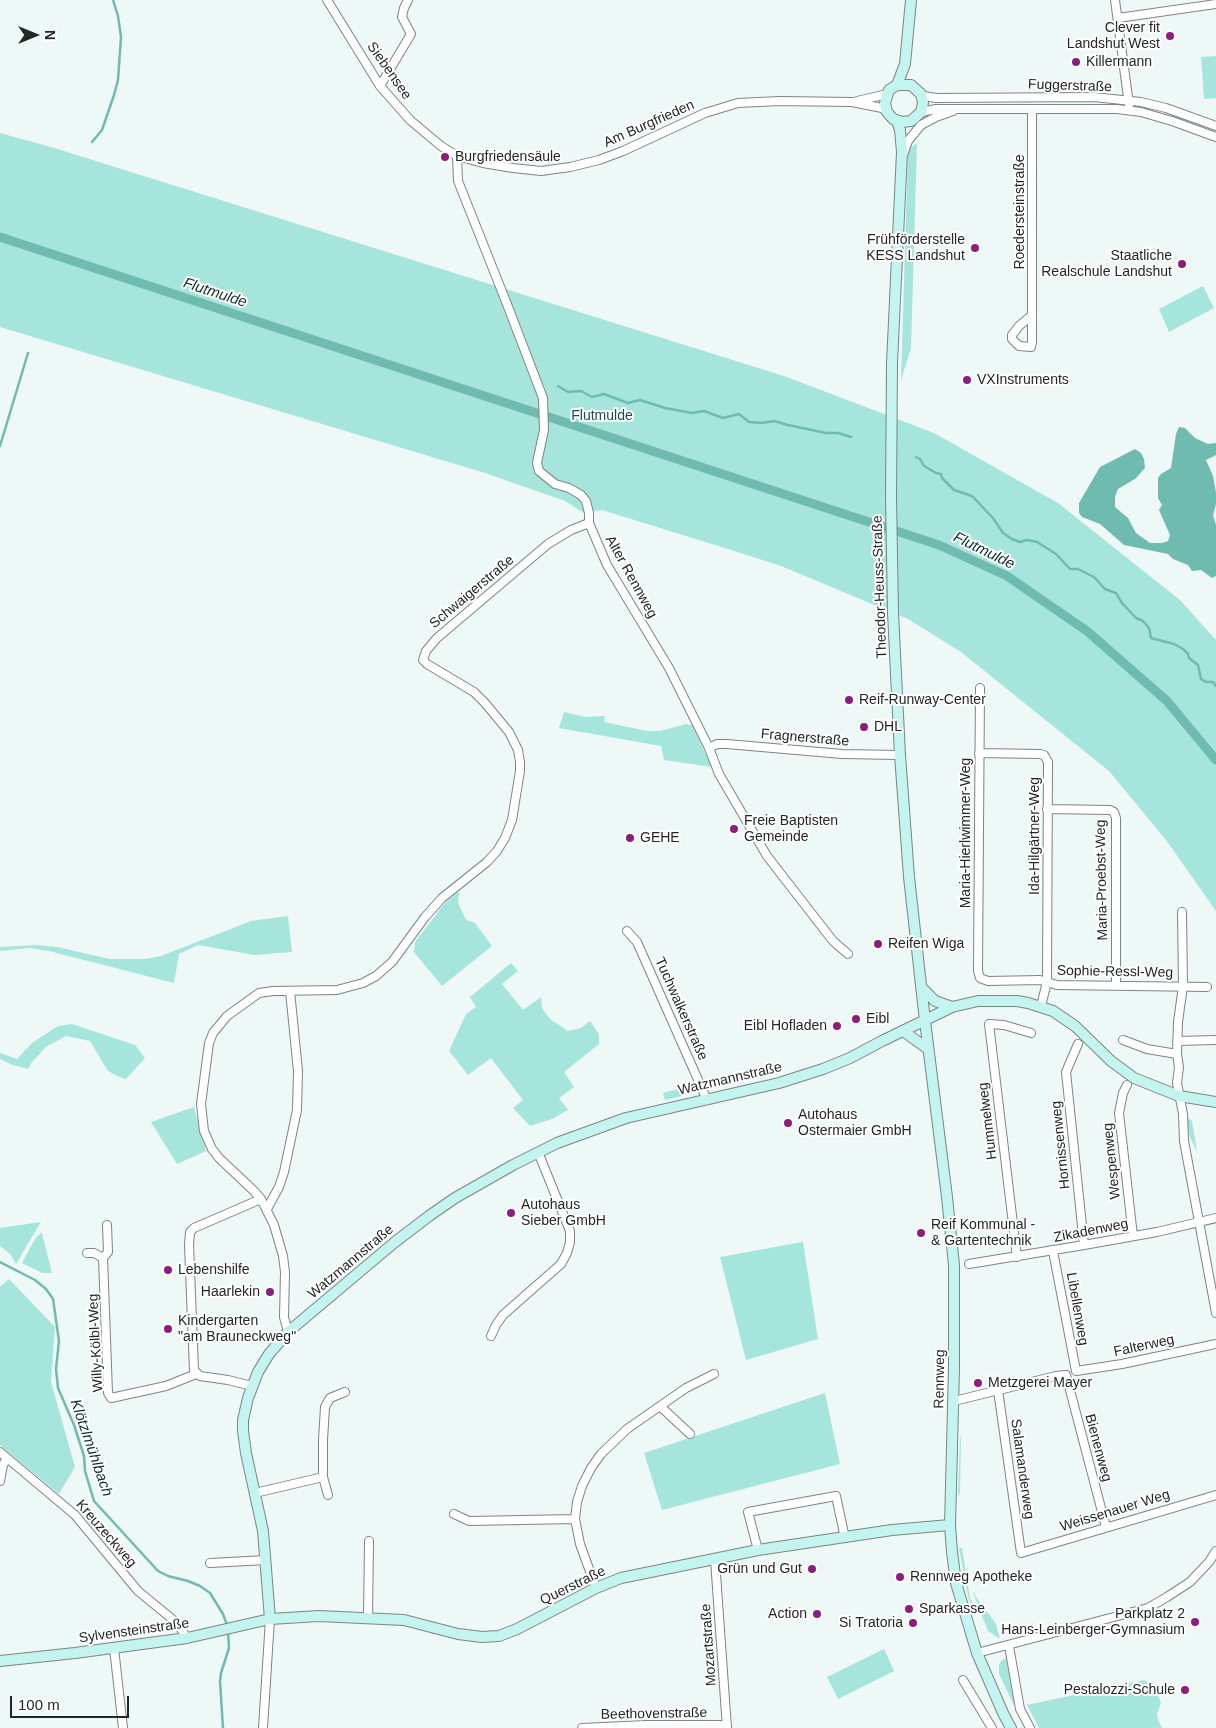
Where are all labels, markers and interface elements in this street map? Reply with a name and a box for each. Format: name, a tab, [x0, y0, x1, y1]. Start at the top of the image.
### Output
north arrow	[10, 10, 60, 60]
place label: Clever fit Landshut West	[1067, 20, 1160, 52]
text: N	[42, 30, 58, 40]
marker: Clever fit Landshut West	[1164, 30, 1176, 42]
street label: Siebensee	[363, 39, 415, 103]
place label: Killermann	[1086, 54, 1152, 70]
marker: Killermann	[1070, 56, 1082, 68]
street label: Fuggerstraße	[1028, 76, 1112, 96]
street label: Am Burgfrieden	[601, 97, 697, 151]
place label: Burgfriedensäule	[455, 149, 561, 165]
marker: Burgfriedensäule	[439, 151, 451, 163]
street label: Roedersteinstraße	[1012, 154, 1028, 270]
place label: Frühförderstelle KESS Landshut	[866, 232, 965, 264]
marker: Frühförderstelle KESS Landshut	[969, 242, 981, 254]
place label: Staatliche Realschule Landshut	[1041, 248, 1172, 280]
marker: Staatliche Realschule Landshut	[1176, 258, 1188, 270]
water label: Flutmulde	[181, 274, 249, 312]
place label: VXInstruments	[977, 372, 1069, 388]
marker: VXInstruments	[961, 374, 973, 386]
park label: Flutmulde	[571, 408, 633, 424]
street label: Theodor-Heuss-Straße	[869, 515, 891, 659]
water label: Flutmulde	[950, 528, 1018, 574]
street label: Alter Rennweg	[601, 533, 661, 621]
street label: Schwaigerstraße	[426, 552, 518, 632]
place label: Reif-Runway-Center	[859, 692, 986, 708]
marker: Reif-Runway-Center	[843, 694, 855, 706]
place label: DHL	[874, 719, 902, 735]
marker: DHL	[858, 721, 870, 733]
street label: Fragnerstraße	[760, 726, 850, 750]
street label: Maria-Hierlwimmer-Weg	[958, 758, 974, 908]
street label: Ida-Hilgärtner-Weg	[1027, 777, 1043, 895]
place label: Freie Baptisten Gemeinde	[744, 813, 838, 846]
street label: Maria-Proebst-Weg	[1093, 819, 1111, 941]
marker: Freie Baptisten Gemeinde	[728, 823, 740, 835]
place label: GEHE	[640, 830, 680, 846]
marker: GEHE	[624, 832, 636, 844]
place label: Reifen Wiga	[888, 936, 964, 952]
marker: Reifen Wiga	[872, 938, 884, 950]
street label: Tuchwalkerstraße	[651, 955, 711, 1063]
street label: Sophie-Ressl-Weg	[1057, 963, 1173, 981]
place label: Eibl	[866, 1011, 889, 1027]
marker: Eibl	[850, 1013, 862, 1025]
place label: Eibl Hofladen	[744, 1018, 827, 1034]
marker: Eibl Hofladen	[831, 1020, 843, 1032]
street label: Watzmannstraße	[676, 1059, 784, 1099]
street label: Hummelweg	[975, 1081, 1001, 1161]
street label: Hornissenweg	[1048, 1100, 1074, 1190]
place label: Autohaus Ostermaier GmbH	[798, 1107, 912, 1140]
marker: Autohaus Ostermaier GmbH	[782, 1117, 794, 1129]
street label: Wespenweg	[1100, 1122, 1124, 1200]
place label: Autohaus Sieber GmbH	[521, 1197, 606, 1230]
marker: Autohaus Sieber GmbH	[505, 1207, 517, 1219]
street label: Zikadenweg	[1052, 1216, 1130, 1246]
place label: Reif Kommunal - & Gartentechnik	[931, 1217, 1035, 1250]
street label: Watzmannstraße	[305, 1221, 397, 1303]
marker: Reif Kommunal - & Gartentechnik	[915, 1227, 927, 1239]
place label: Lebenshilfe	[178, 1262, 250, 1278]
marker: Lebenshilfe	[162, 1264, 174, 1276]
street label: Libellenweg	[1062, 1271, 1092, 1347]
place label: Haarlekin	[201, 1284, 260, 1300]
marker: Haarlekin	[264, 1286, 276, 1298]
street label: Willy-Kölbl-Weg	[85, 1293, 107, 1393]
place label: Kindergarten "am Brauneckweg"	[178, 1313, 296, 1345]
marker: Kindergarten "am Brauneckweg"	[162, 1323, 174, 1335]
street label: Falterweg	[1112, 1331, 1176, 1361]
street label: Rennweg	[931, 1349, 949, 1409]
place label: Metzgerei Mayer	[988, 1375, 1092, 1391]
marker: Metzgerei Mayer	[972, 1377, 984, 1389]
water label: Klötzlmühlbach	[66, 1397, 116, 1499]
street label: Bienenweg	[1081, 1412, 1115, 1484]
street label: Salamanderweg	[1007, 1418, 1037, 1520]
street label: Weissenauer Weg	[1058, 1486, 1172, 1536]
street label: Kreuzeckweg	[72, 1497, 140, 1571]
place label: Grün und Gut	[717, 1561, 802, 1577]
street label: Querstraße	[538, 1563, 608, 1609]
marker: Grün und Gut	[806, 1563, 818, 1575]
place label: Rennweg Apotheke	[910, 1569, 1032, 1585]
marker: Rennweg Apotheke	[894, 1571, 906, 1583]
place label: Sparkasse	[919, 1601, 985, 1617]
street label: Mozartstraße	[698, 1603, 720, 1687]
marker: Sparkasse	[903, 1603, 915, 1615]
place label: Action	[768, 1606, 807, 1622]
place label: Parkplatz 2 Hans-Leinberger-Gymnasium	[1001, 1606, 1185, 1638]
marker: Action	[811, 1608, 823, 1620]
street label: Sylvensteinstraße	[78, 1615, 190, 1647]
place label: Si Tratoria	[839, 1615, 903, 1631]
marker: Parkplatz 2 Hans-Leinberger-Gymnasium	[1189, 1616, 1201, 1628]
marker: Si Tratoria	[907, 1617, 919, 1629]
place label: Pestalozzi-Schule	[1064, 1682, 1175, 1698]
marker: Pestalozzi-Schule	[1179, 1684, 1191, 1696]
scale bar	[12, 1686, 131, 1718]
text: 100 m	[18, 1696, 60, 1713]
street label: Beethovenstraße	[601, 1705, 707, 1723]

